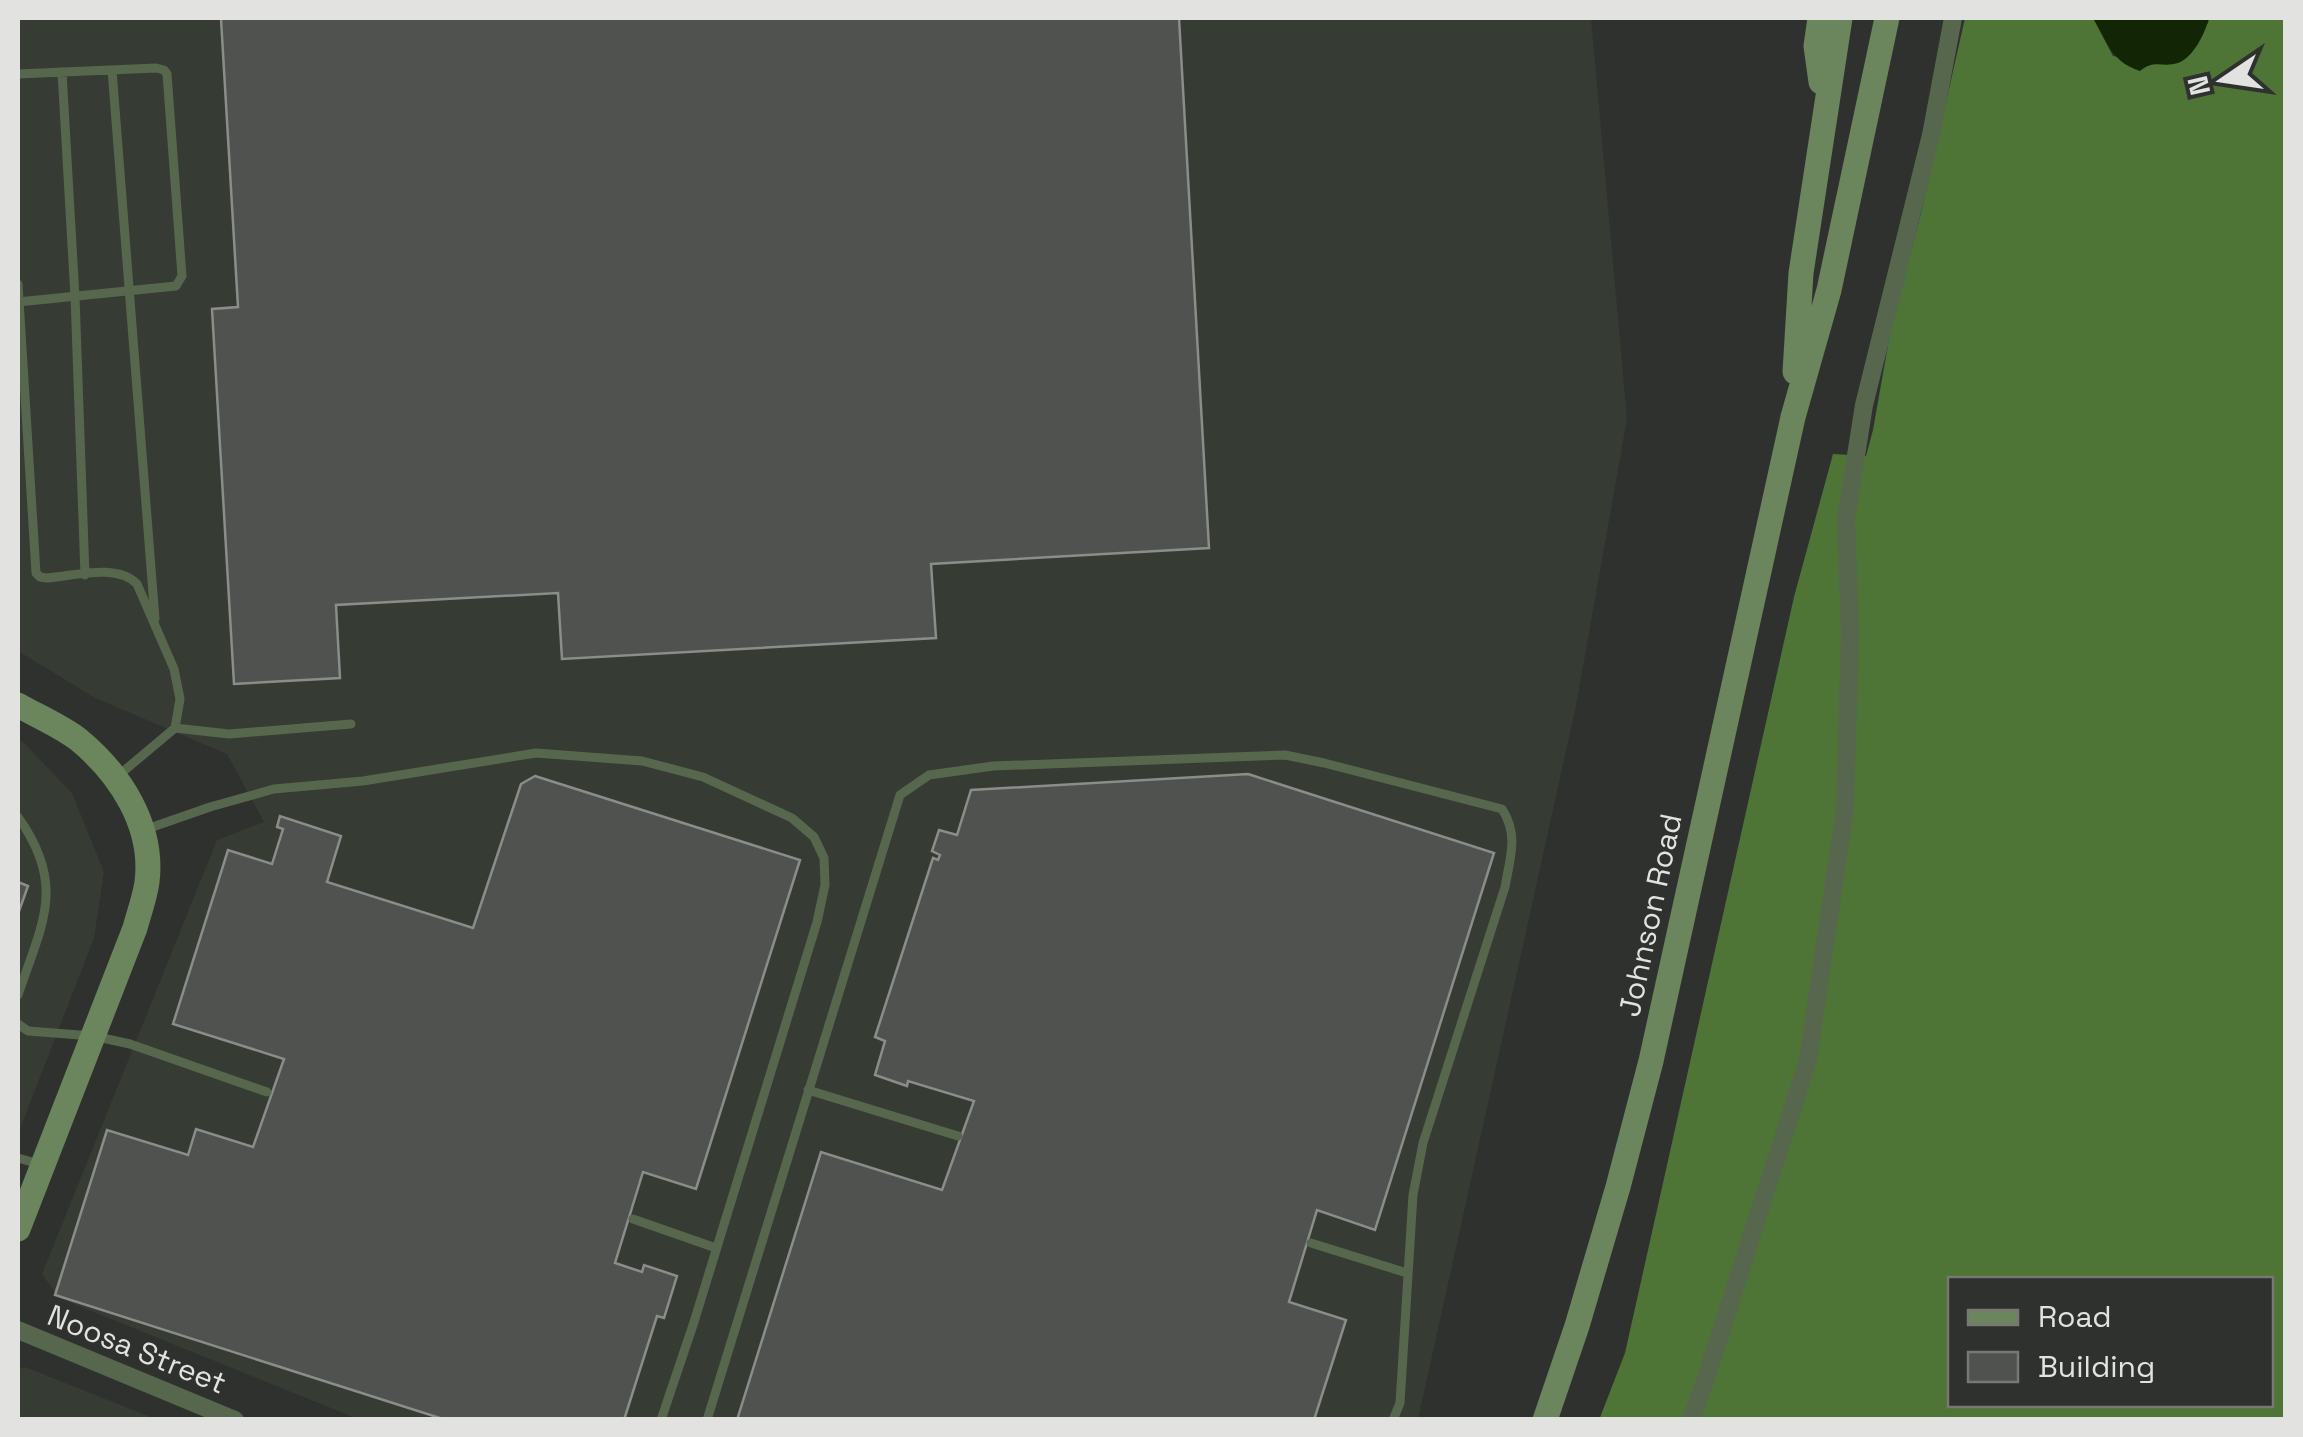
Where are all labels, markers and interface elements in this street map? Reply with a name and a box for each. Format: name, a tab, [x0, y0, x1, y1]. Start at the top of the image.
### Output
north arrow	[2173, 30, 2273, 130]
text: N	[2179, 72, 2218, 99]
street label: Johnson Road	[1609, 810, 1691, 1020]
legend	[1948, 1277, 2273, 1407]
street label: Noosa Street	[42, 1295, 232, 1403]
text: Road	[2038, 1297, 2112, 1336]
text: Building	[2038, 1347, 2155, 1386]

